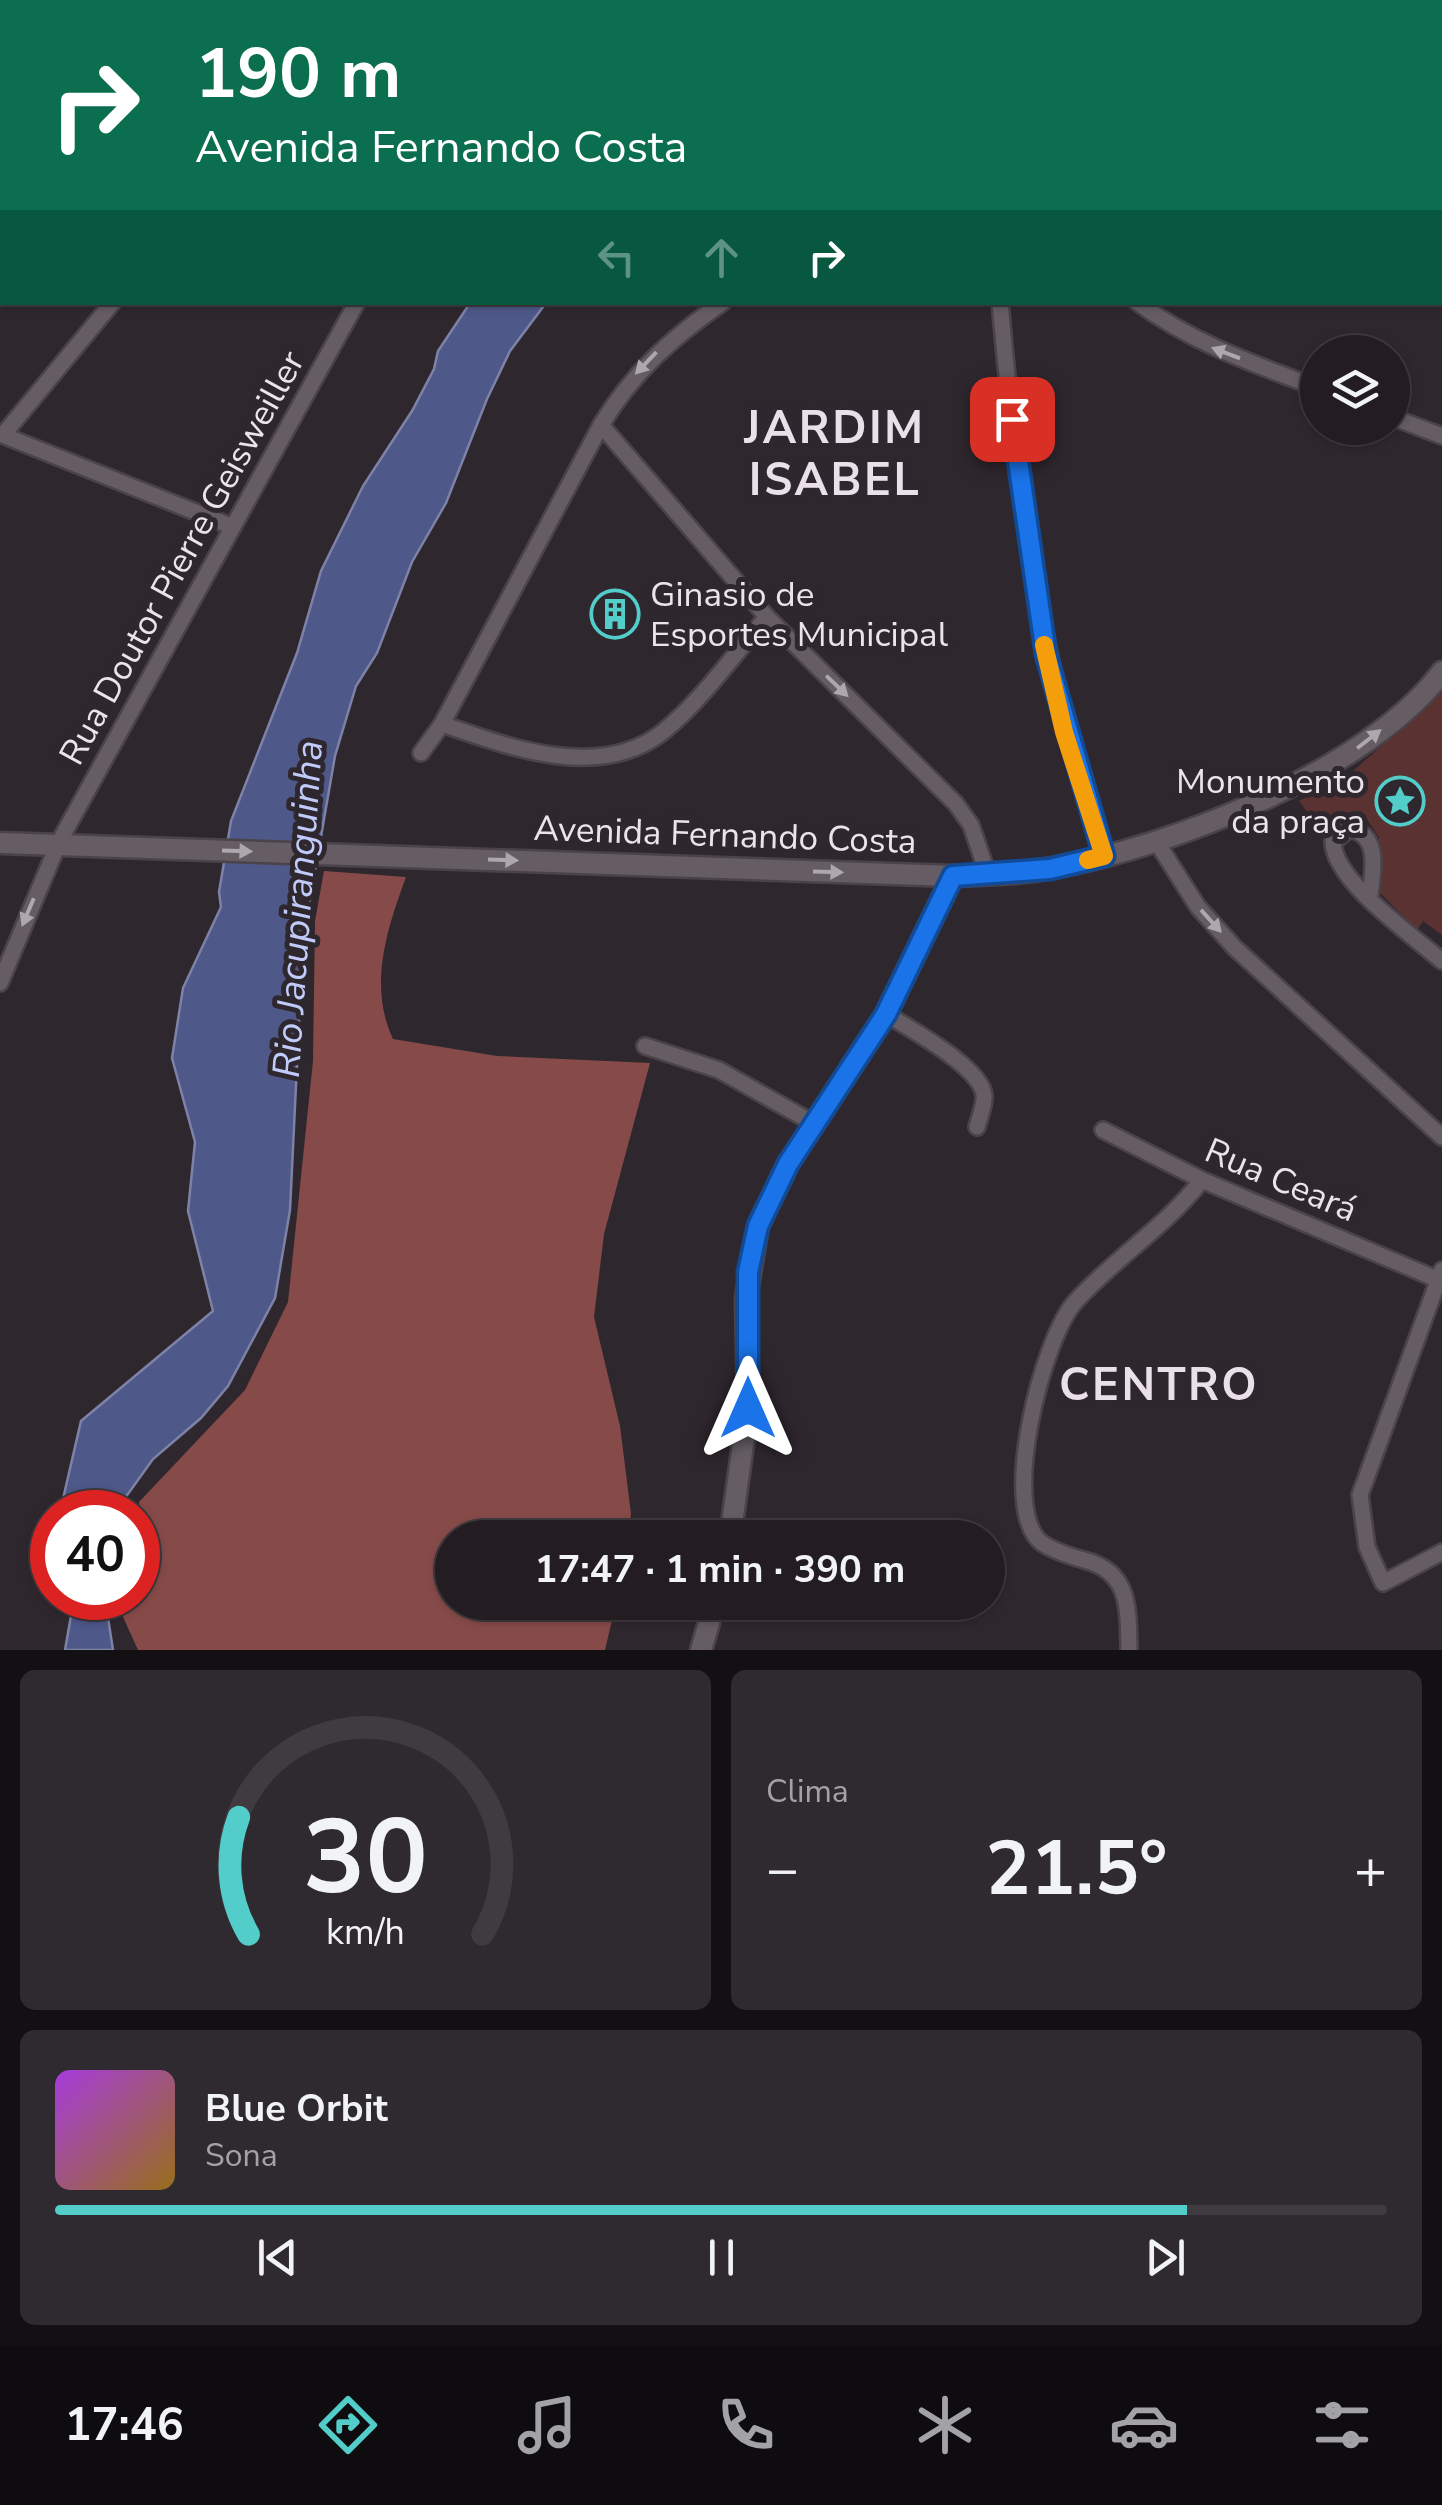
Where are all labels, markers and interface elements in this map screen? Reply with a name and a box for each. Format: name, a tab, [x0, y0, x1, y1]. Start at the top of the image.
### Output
text: 190 m	[195, 26, 401, 122]
icon: right	[30, 40, 160, 170]
text: Avenida Fernando Costa	[195, 117, 687, 178]
icon: left	[589, 230, 644, 285]
icon: ahead	[694, 230, 749, 285]
icon: right	[799, 230, 854, 285]
map controls	[1300, 335, 1410, 445]
button: layers	[1300, 335, 1410, 445]
street label: Rua Doutor Pierre Geisweiller	[48, 342, 316, 773]
one-way arrow	[1211, 345, 1241, 360]
one-way arrow	[635, 350, 658, 374]
pin	[970, 377, 1055, 462]
icon: arrive	[985, 392, 1040, 447]
district label: JARDIM ISABEL	[743, 398, 926, 511]
place label: Ginasio de Esportes Municipal	[650, 571, 949, 658]
building icon: Ginasio de Esportes Municipal	[589, 588, 641, 640]
one-way arrow	[825, 673, 849, 697]
one-way arrow	[1356, 729, 1382, 750]
water label: Rio Jacupiranguinha	[261, 738, 335, 1080]
place label: Monumento da praça	[1176, 758, 1365, 845]
place icon: Monumento da praça	[1374, 775, 1426, 827]
street label: Avenida Fernando Costa	[533, 805, 917, 865]
one-way arrow	[221, 844, 253, 860]
one-way arrow	[487, 852, 519, 868]
one-way arrow	[812, 865, 844, 881]
one-way arrow	[20, 897, 36, 927]
one-way arrow	[1199, 909, 1222, 933]
street label: Rua Ceará	[1198, 1127, 1364, 1233]
district label: CENTRO	[1059, 1355, 1259, 1416]
position arrow	[696, 1356, 800, 1460]
speed limit sign: 40	[30, 1490, 160, 1620]
text: 17:47 · 1 min · 390 m	[535, 1544, 905, 1595]
text: Clima	[766, 1770, 849, 1813]
text: 30	[303, 1787, 428, 1929]
text: 21.5°	[985, 1818, 1168, 1920]
text: −	[766, 1832, 799, 1907]
text: +	[1354, 1832, 1387, 1907]
text: km/h	[326, 1908, 405, 1957]
text: Blue Orbit	[205, 2083, 388, 2134]
text: Sona	[205, 2134, 278, 2177]
icon: previous	[250, 2230, 305, 2285]
icon: pause	[694, 2230, 749, 2285]
icon: next	[1138, 2230, 1193, 2285]
icon: directions	[313, 2390, 383, 2460]
icon: music	[512, 2390, 582, 2460]
icon: phone	[711, 2390, 781, 2460]
icon: climate	[910, 2390, 980, 2460]
icon: car	[1109, 2390, 1179, 2460]
icon: filters	[1307, 2390, 1377, 2460]
text: 17:46	[64, 2395, 184, 2456]

